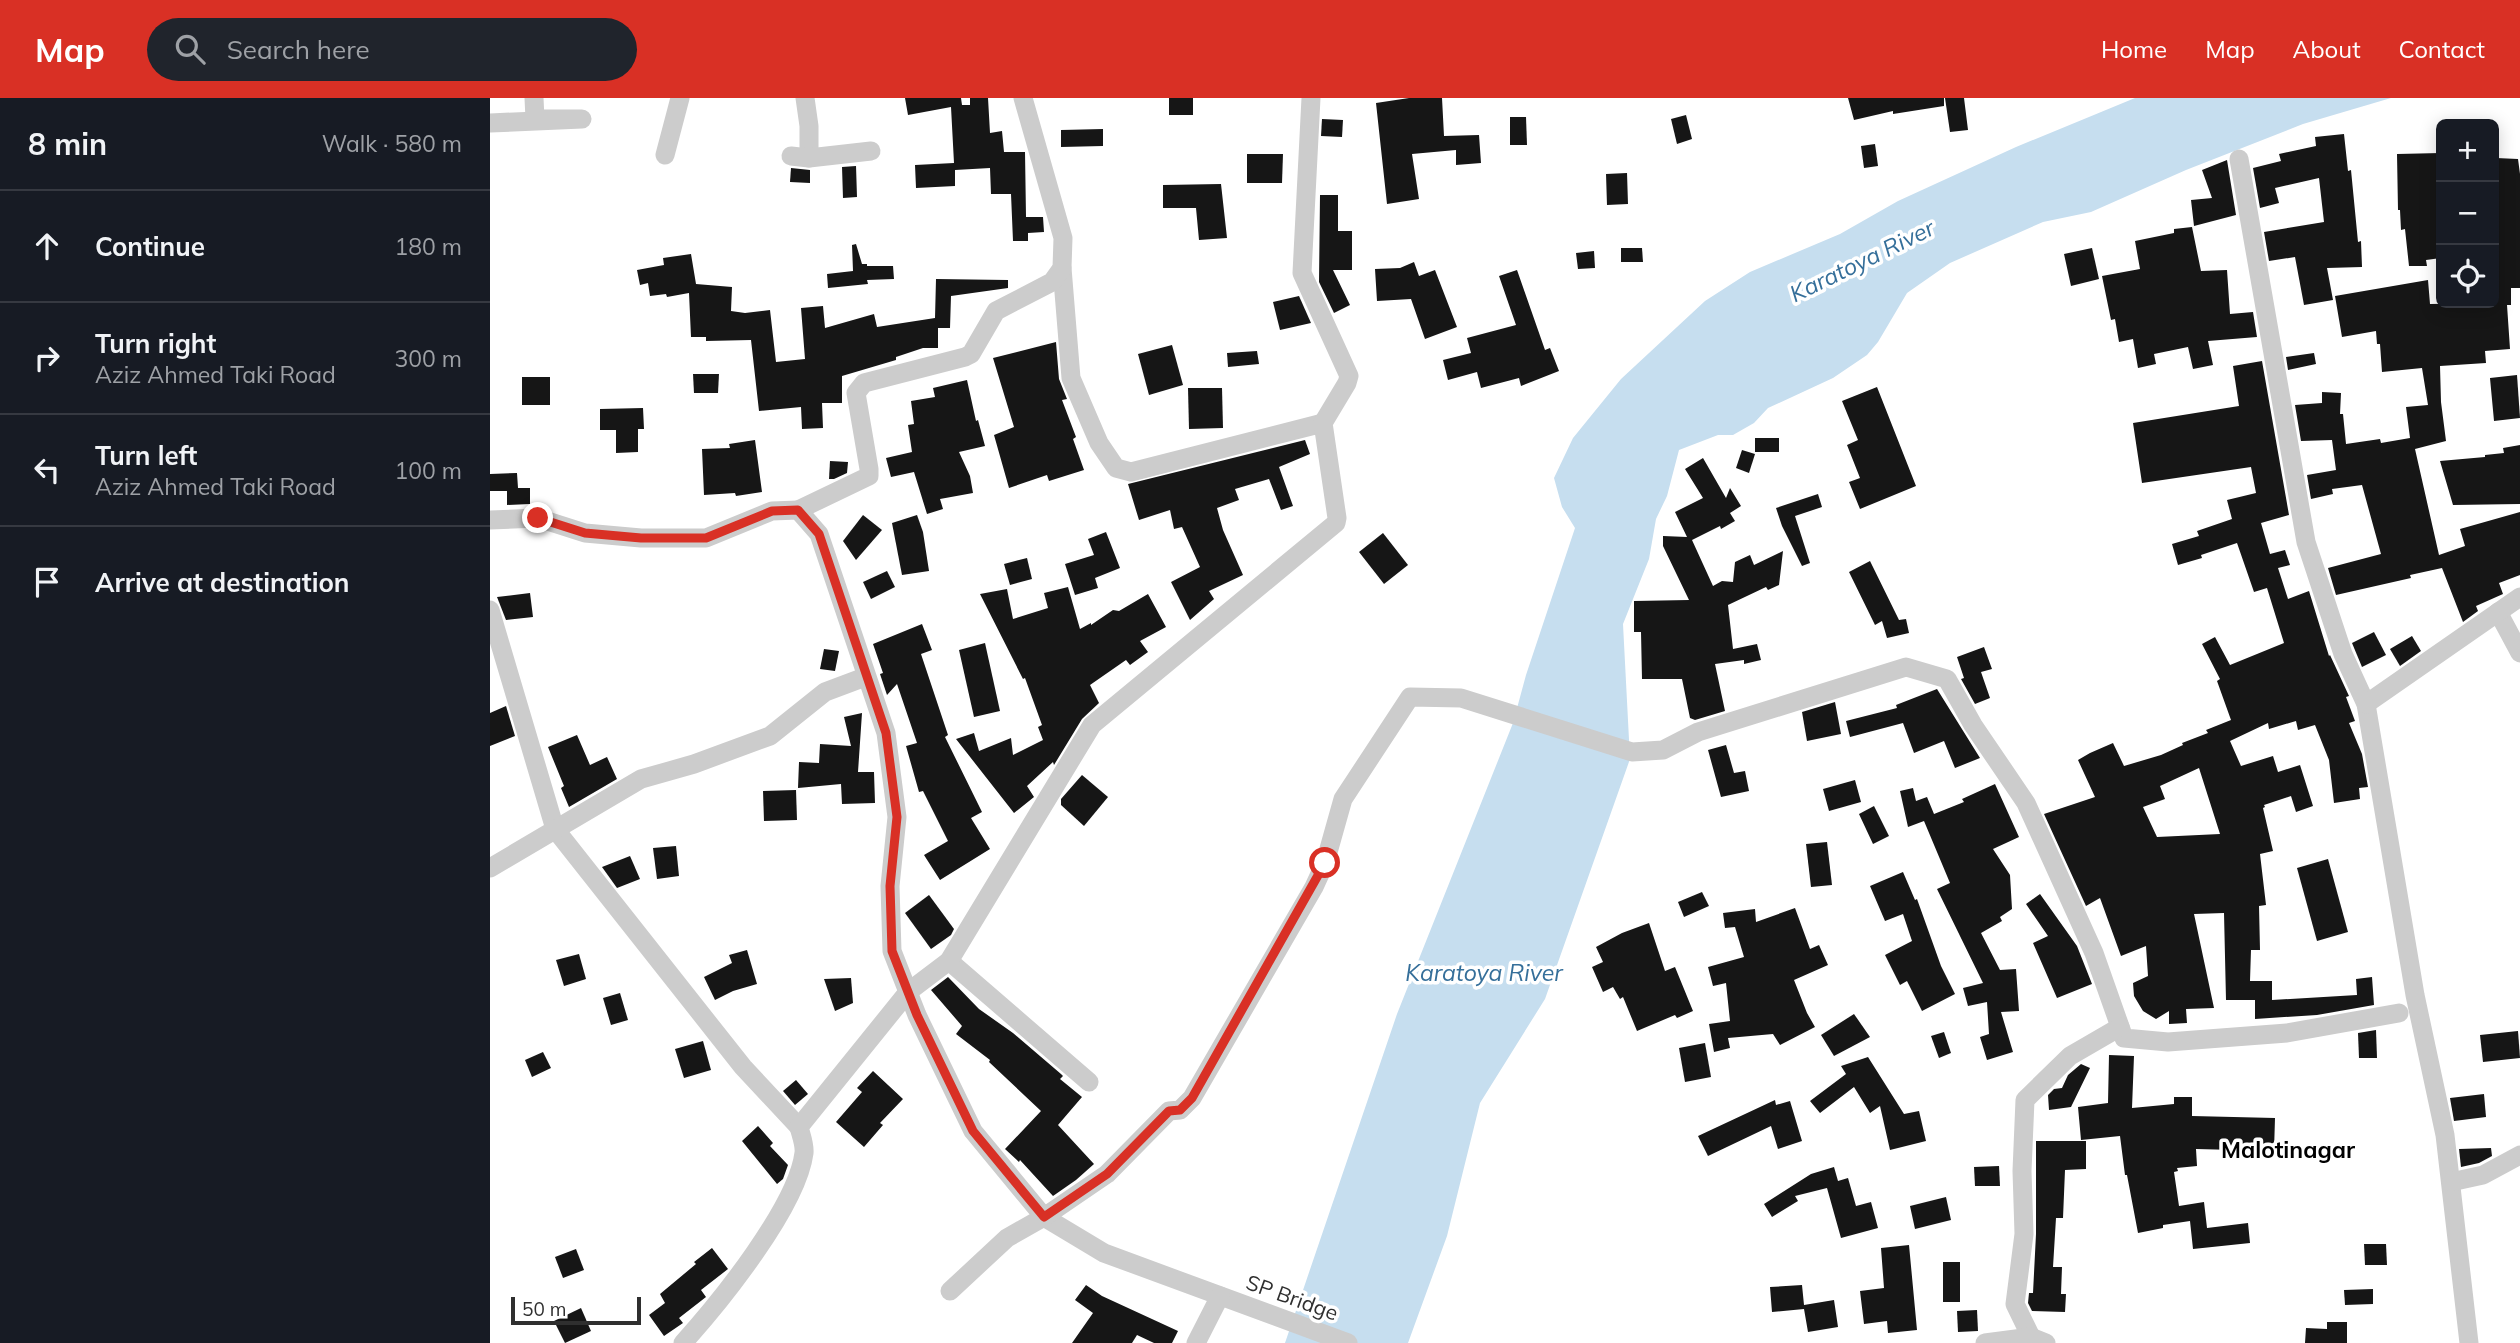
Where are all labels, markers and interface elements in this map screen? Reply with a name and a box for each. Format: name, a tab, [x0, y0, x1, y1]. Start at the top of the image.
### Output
search box	[147, 18, 637, 81]
text: Map	[35, 29, 105, 70]
icon: search	[171, 30, 209, 68]
text: Search here	[227, 33, 370, 66]
text: Home	[2101, 34, 2167, 64]
text: Map	[2205, 34, 2255, 64]
text: About	[2293, 34, 2361, 64]
text: Contact	[2399, 34, 2485, 64]
map controls	[2436, 119, 2499, 308]
button: +	[2436, 119, 2499, 182]
text: 8 min	[28, 125, 107, 163]
text: Walk · 580 m	[322, 129, 462, 158]
button: −	[2436, 182, 2499, 245]
water label: Karatoya River	[1785, 212, 1940, 308]
icon: ahead	[28, 227, 66, 265]
text: Continue	[95, 230, 205, 263]
text: 180 m	[394, 232, 462, 261]
button: locate	[2436, 245, 2499, 308]
text: Turn right	[95, 327, 216, 360]
icon: right	[28, 339, 66, 377]
text: 300 m	[394, 344, 462, 373]
text: Aziz Ahmed Taki Road	[95, 360, 336, 389]
text: Turn left	[95, 439, 197, 472]
icon: left	[28, 451, 66, 489]
text: 100 m	[394, 456, 462, 485]
text: Aziz Ahmed Taki Road	[95, 472, 336, 501]
route end	[522, 502, 553, 533]
icon: arrive	[28, 563, 66, 601]
text: Arrive at destination	[95, 566, 350, 599]
route start	[1309, 847, 1340, 878]
water label: Karatoya River	[1405, 958, 1564, 987]
district label: Malotinagar	[2221, 1135, 2355, 1164]
street label: SP Bridge	[1243, 1268, 1342, 1326]
scale bar	[511, 1294, 640, 1326]
text: 50 m	[522, 1297, 566, 1321]

